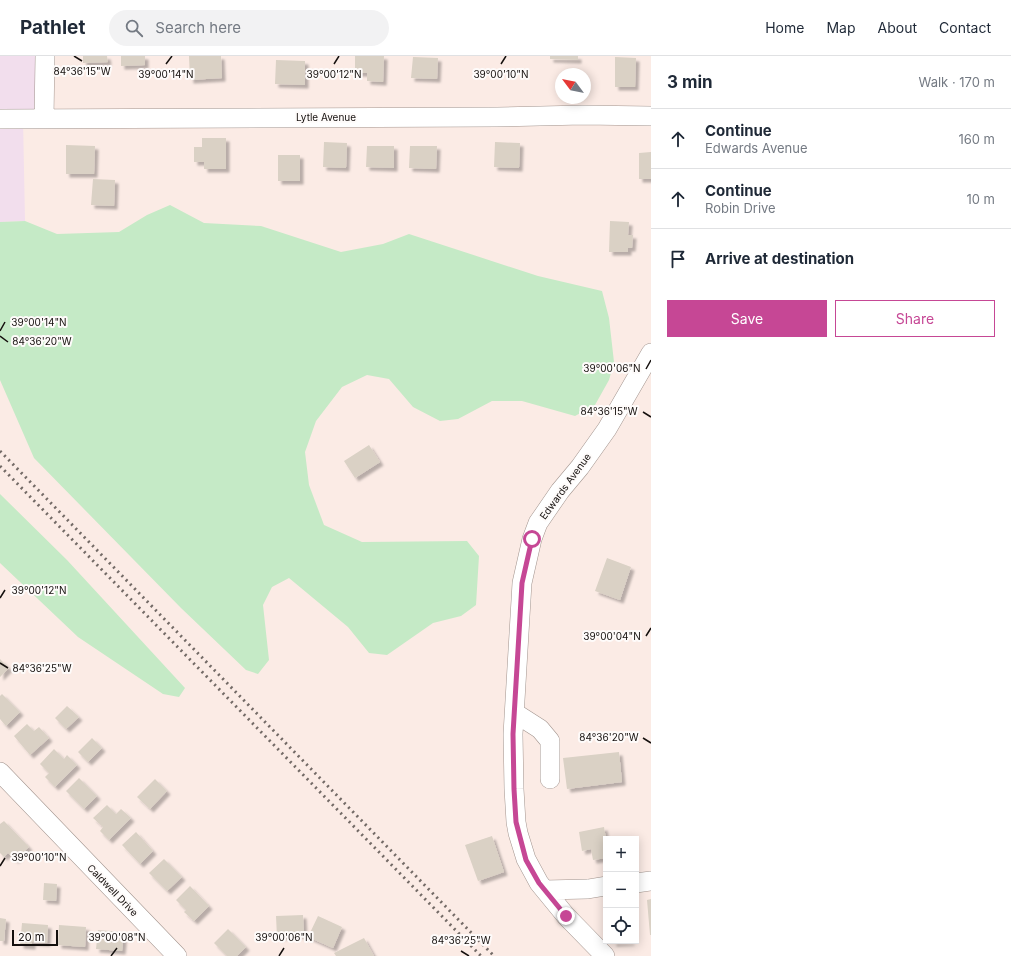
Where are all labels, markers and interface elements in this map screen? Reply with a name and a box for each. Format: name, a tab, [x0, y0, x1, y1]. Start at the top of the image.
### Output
search box	[109, 10, 389, 46]
text: Pathlet	[20, 16, 85, 39]
icon: search	[123, 17, 145, 39]
text: Search here	[155, 18, 241, 37]
text: Home	[765, 19, 804, 36]
text: Map	[826, 19, 856, 36]
text: About	[878, 19, 917, 36]
text: Contact	[939, 19, 991, 36]
text: 84°36'15"W	[53, 65, 111, 77]
text: 39°00'14"N	[138, 68, 194, 80]
text: 39°00'12"N	[307, 68, 361, 80]
text: 39°00'10"N	[473, 68, 529, 80]
north arrow	[555, 68, 591, 104]
text: 3 min	[667, 72, 713, 92]
text: Walk · 170 m	[919, 74, 995, 90]
street label: Lytle Avenue	[296, 111, 356, 123]
text: Continue	[705, 121, 772, 140]
icon: ahead	[667, 128, 689, 150]
text: 160 m	[958, 131, 995, 147]
text: Edwards Avenue	[705, 140, 808, 156]
text: Continue	[705, 181, 772, 200]
icon: ahead	[667, 188, 689, 210]
text: 10 m	[966, 191, 995, 207]
text: Robin Drive	[705, 200, 776, 216]
icon: arrive	[667, 248, 689, 270]
text: Arrive at destination	[705, 249, 854, 268]
button: Save	[667, 300, 827, 337]
button: Share	[835, 300, 995, 337]
text: 39°00'14"N	[11, 316, 67, 328]
text: 84°36'20"W	[12, 335, 72, 347]
text: 39°00'06"N	[583, 362, 641, 374]
text: 84°36'15"W	[580, 405, 638, 417]
street label: Edwards Avenue	[537, 450, 593, 521]
route start	[523, 530, 541, 548]
text: 39°00'12"N	[12, 584, 66, 596]
text: 39°00'04"N	[583, 630, 641, 642]
text: 84°36'25"W	[12, 662, 72, 674]
text: 84°36'20"W	[579, 731, 639, 743]
map controls	[603, 836, 639, 944]
button: +	[603, 836, 639, 872]
text: 39°00'10"N	[11, 851, 67, 863]
street label: Caldwell Drive	[85, 861, 141, 919]
button: −	[603, 872, 639, 908]
route end	[557, 907, 575, 925]
button: locate	[603, 908, 639, 944]
scale bar	[12, 928, 58, 947]
text: 20 m	[18, 930, 44, 944]
text: 39°00'08"N	[88, 931, 146, 943]
text: 39°00'06"N	[255, 931, 313, 943]
text: 84°36'25"W	[431, 934, 491, 946]

